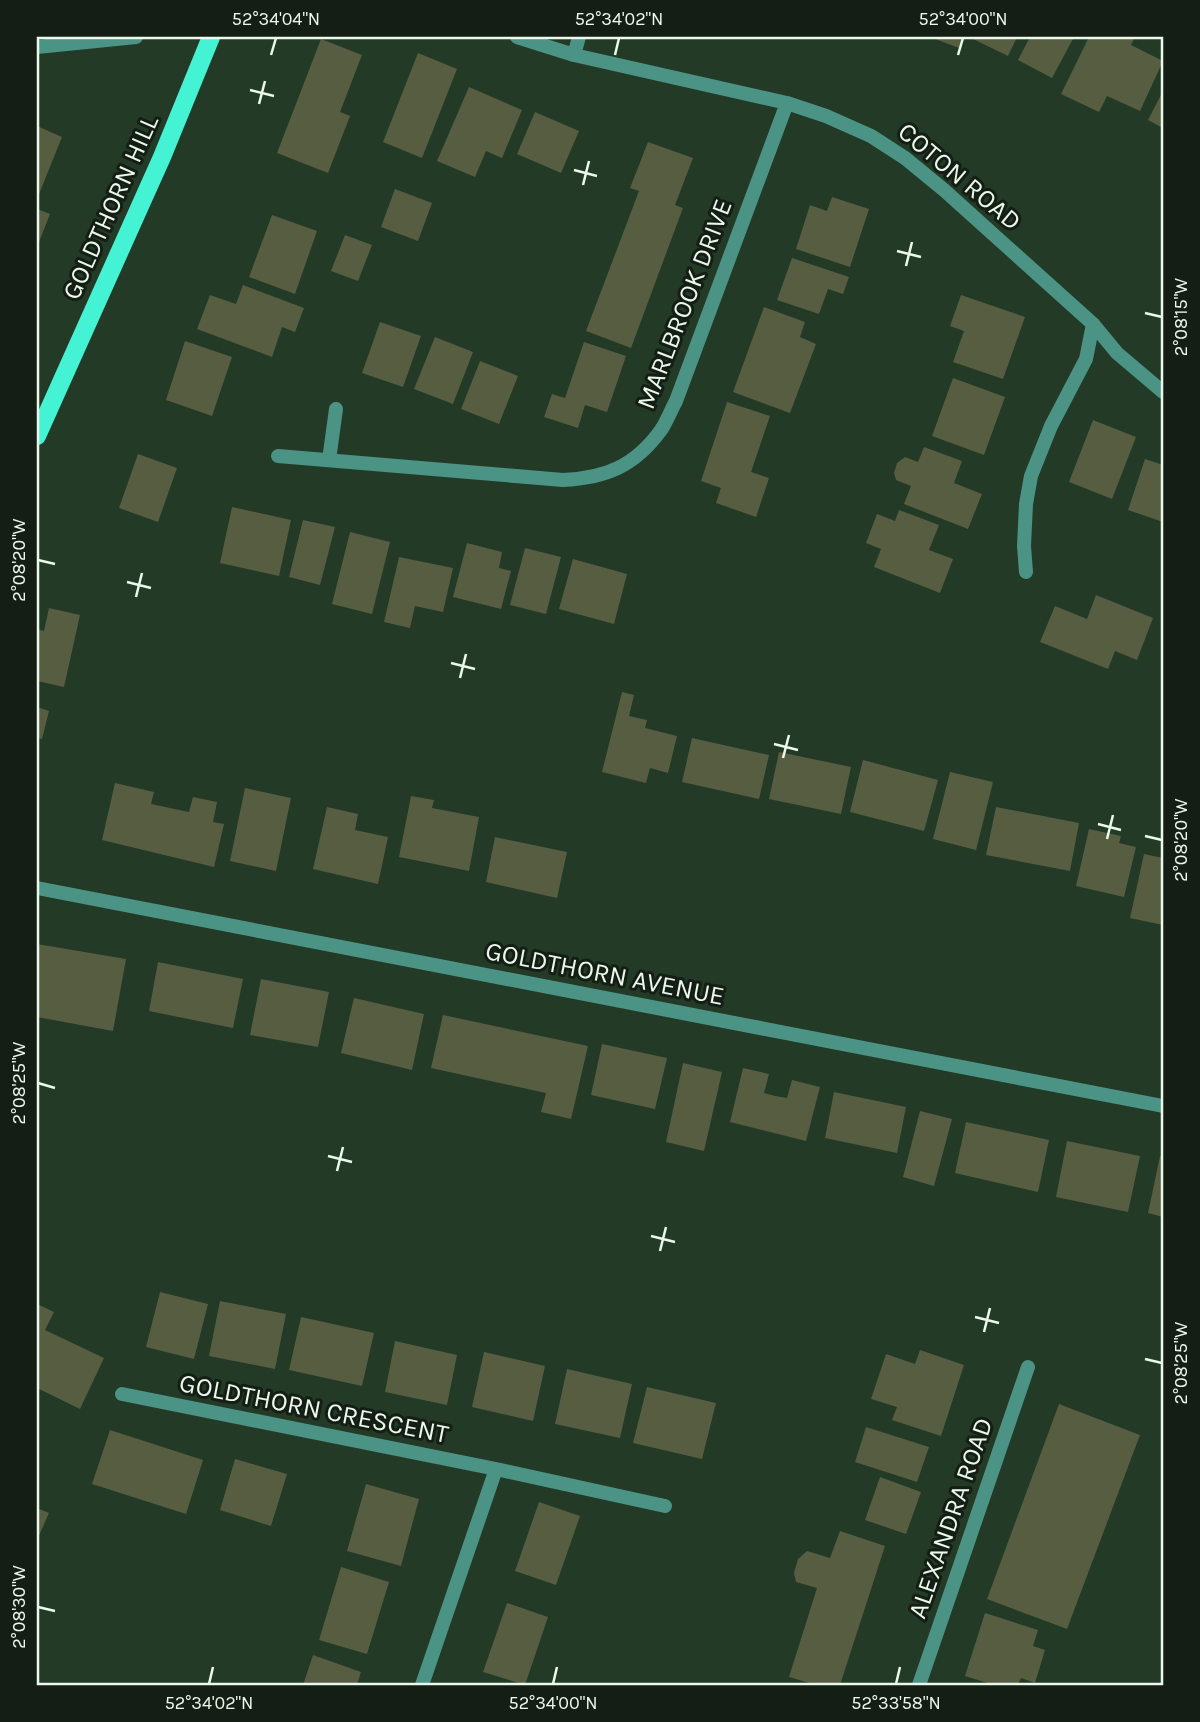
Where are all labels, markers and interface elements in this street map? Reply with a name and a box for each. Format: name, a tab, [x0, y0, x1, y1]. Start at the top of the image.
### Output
text: 52°34'04"N	[232, 8, 320, 30]
text: 52°34'02"N	[575, 8, 663, 30]
text: 52°34'00"N	[918, 8, 1008, 30]
street label: GOLDTHORN HILL	[56, 110, 165, 304]
street label: COTON ROAD	[892, 116, 1028, 237]
street label: MARLBROOK DRIVE	[630, 195, 739, 413]
text: 2°08'15"W	[1170, 278, 1192, 356]
text: 2°08'20"W	[8, 518, 30, 602]
text: 2°08'20"W	[1170, 798, 1192, 882]
street label: GOLDTHORN AVENUE	[483, 935, 727, 1012]
text: 2°08'25"W	[8, 1042, 30, 1124]
text: 2°08'25"W	[1170, 1322, 1192, 1404]
street label: GOLDTHORN CRESCENT	[177, 1367, 451, 1450]
street label: ALEXANDRA ROAD	[902, 1414, 999, 1623]
text: 2°08'30"W	[8, 1565, 30, 1649]
text: 52°34'02"N	[165, 1692, 253, 1714]
text: 52°34'00"N	[508, 1692, 598, 1714]
text: 52°33'58"N	[851, 1692, 941, 1714]

